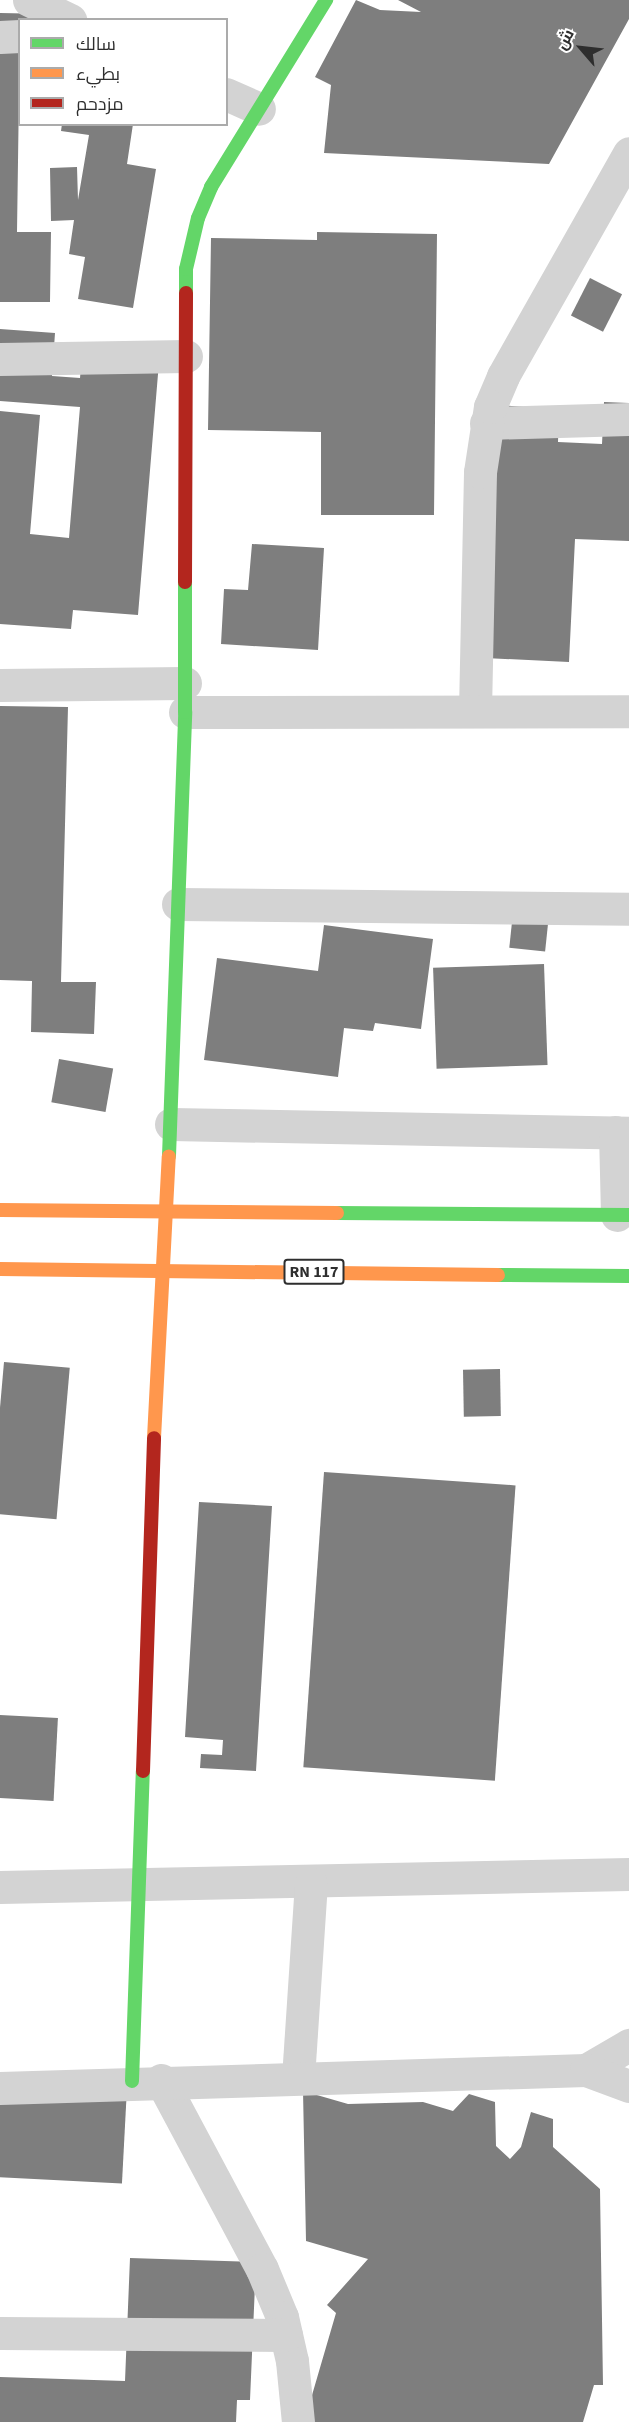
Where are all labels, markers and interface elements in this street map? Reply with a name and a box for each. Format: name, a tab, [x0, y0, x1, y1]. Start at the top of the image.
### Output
legend	[18, 18, 228, 126]
north arrow	[551, 18, 611, 78]
text: ش	[551, 25, 580, 54]
text: سالك	[76, 32, 116, 57]
text: بطيء	[76, 62, 120, 87]
text: مزدحم	[76, 92, 124, 117]
road number: RN 117	[282, 1259, 346, 1285]

